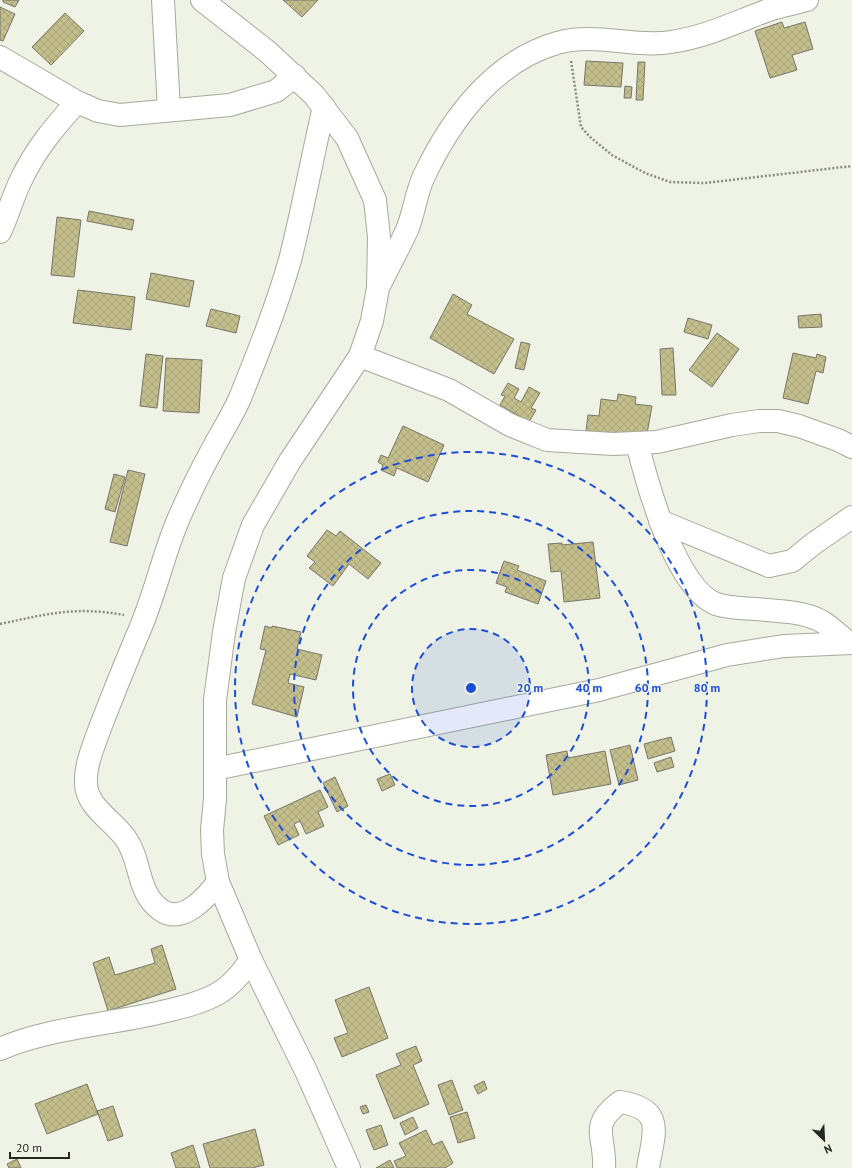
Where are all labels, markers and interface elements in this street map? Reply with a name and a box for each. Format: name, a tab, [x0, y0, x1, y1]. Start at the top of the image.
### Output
text: 20 m	[517, 680, 543, 695]
text: 40 m	[576, 680, 602, 695]
text: 60 m	[635, 680, 661, 695]
text: 80 m	[694, 680, 720, 695]
centre of rings	[464, 681, 478, 695]
north arrow	[804, 1120, 844, 1160]
scale bar	[10, 1134, 69, 1160]
text: 20 m	[16, 1140, 42, 1155]
text: N	[822, 1141, 834, 1157]

